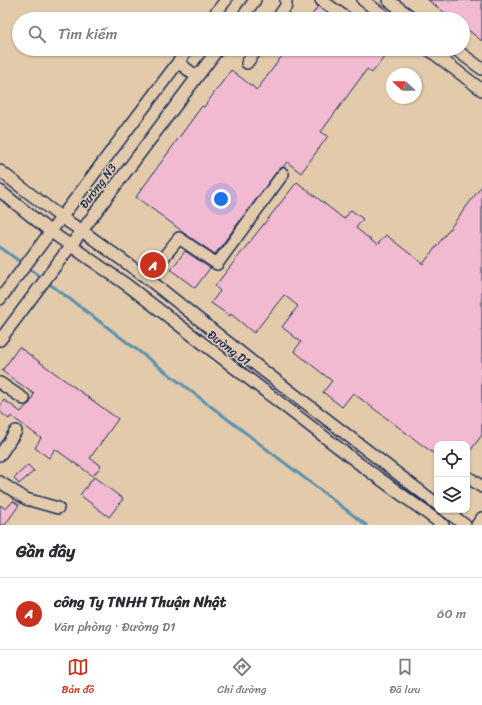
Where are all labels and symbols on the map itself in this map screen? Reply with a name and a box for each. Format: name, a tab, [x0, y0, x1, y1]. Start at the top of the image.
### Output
north arrow	[386, 68, 422, 104]
street label: Đường N3	[73, 158, 123, 213]
your location	[211, 189, 231, 209]
pin: A	[140, 250, 166, 280]
street label: Đường D1	[203, 324, 255, 372]

